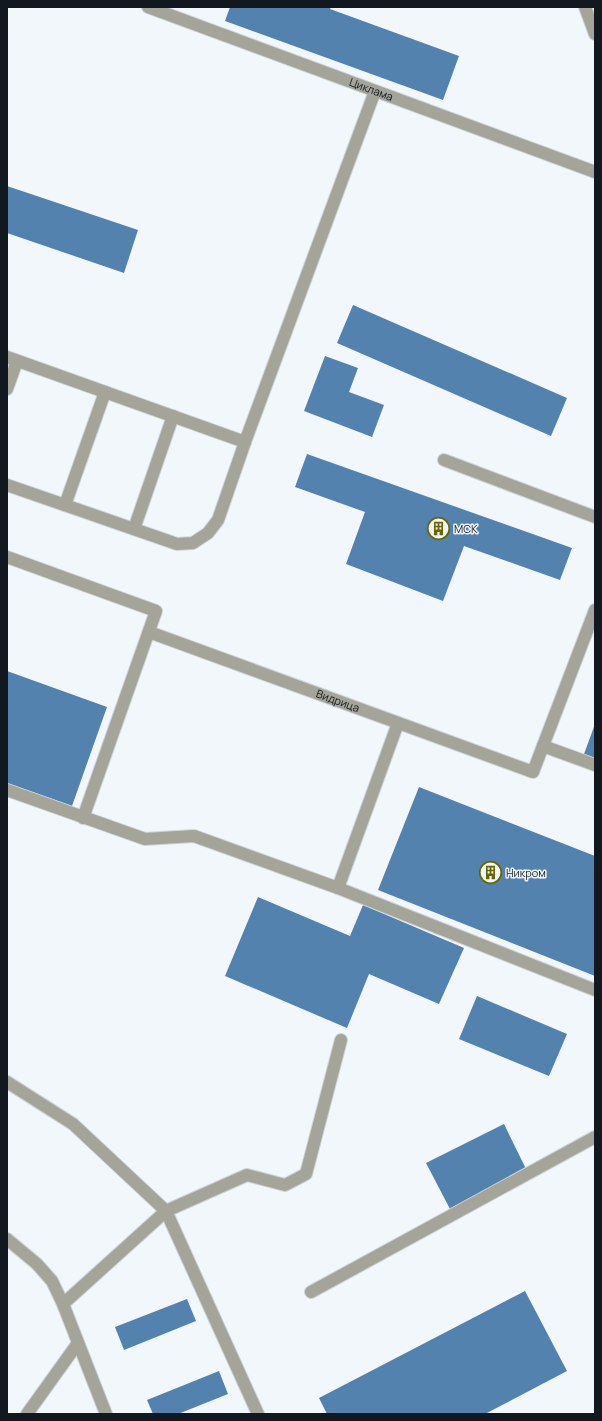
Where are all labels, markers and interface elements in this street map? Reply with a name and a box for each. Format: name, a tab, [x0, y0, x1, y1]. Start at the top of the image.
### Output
street label: Циклама	[347, 74, 395, 104]
building icon: МСК	[426, 516, 452, 542]
place label: МСК	[454, 521, 478, 536]
street label: Видрица	[314, 686, 362, 715]
building icon: Никром	[477, 860, 503, 886]
place label: Никром	[506, 865, 546, 880]

